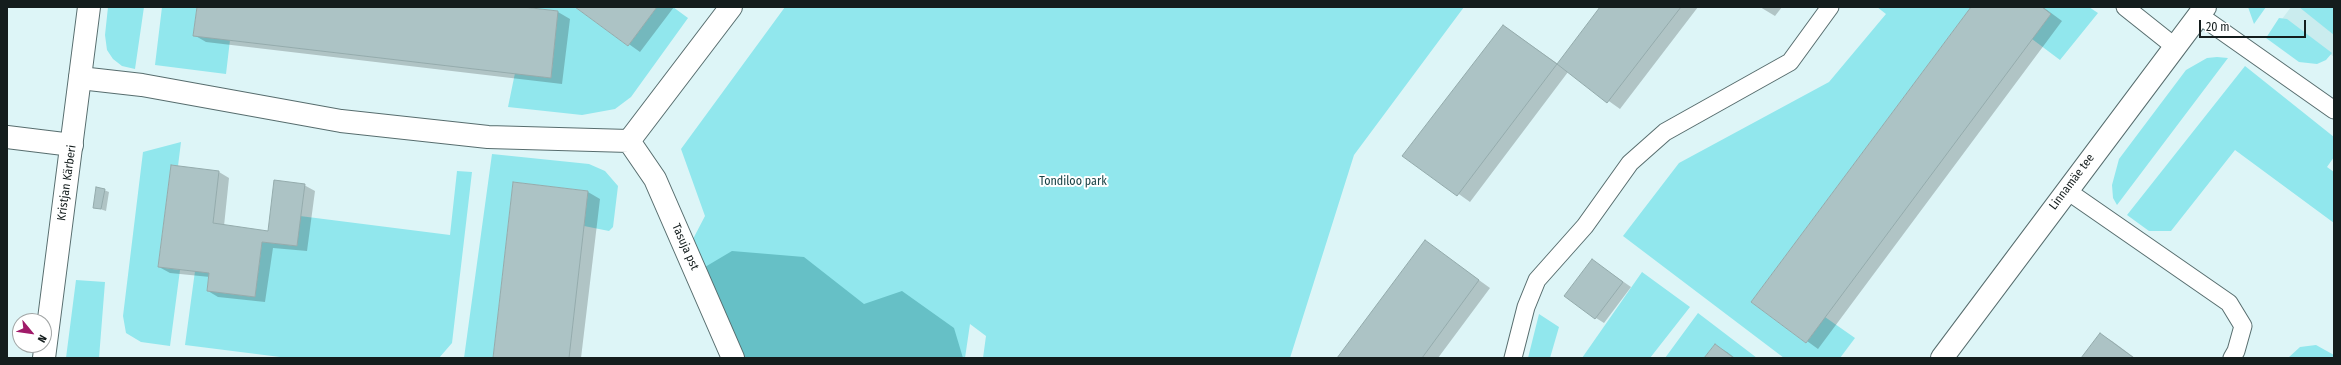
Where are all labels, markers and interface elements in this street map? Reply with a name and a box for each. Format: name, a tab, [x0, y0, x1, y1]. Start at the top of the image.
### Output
scale bar	[2201, 12, 2308, 38]
text: 20 m	[2206, 20, 2230, 34]
street label: Kristjan Kärberi	[55, 144, 79, 222]
street label: Linnamäe tee	[2046, 151, 2098, 213]
park label: Tondiloo park	[1039, 175, 1107, 189]
street label: Tasuja pst	[668, 222, 702, 272]
north arrow	[12, 313, 52, 353]
text: N	[35, 333, 49, 345]

